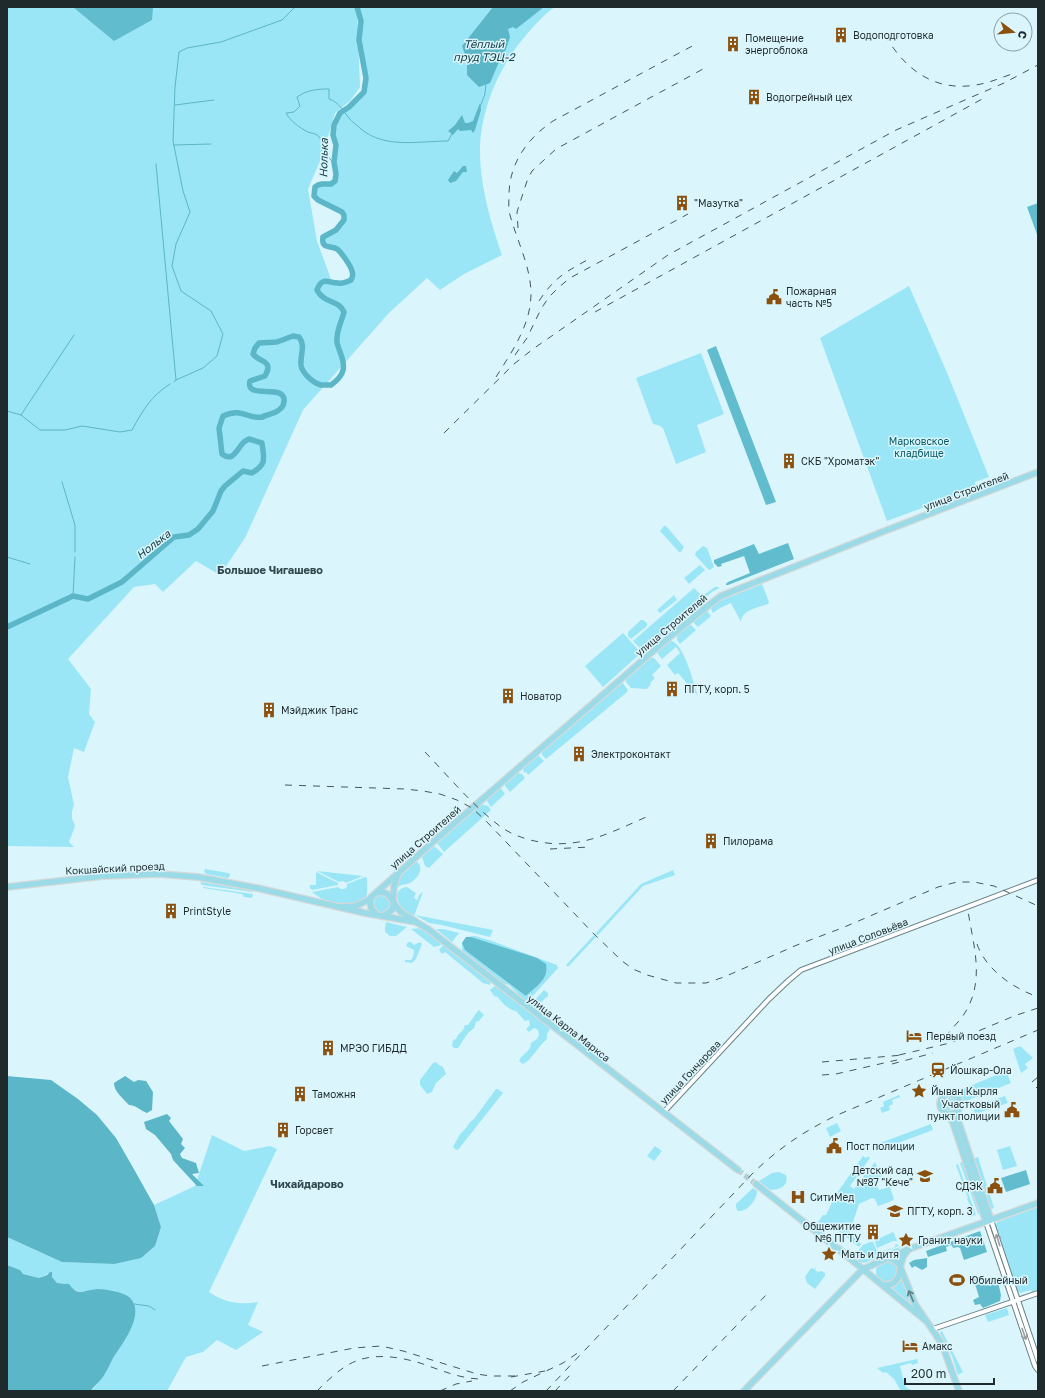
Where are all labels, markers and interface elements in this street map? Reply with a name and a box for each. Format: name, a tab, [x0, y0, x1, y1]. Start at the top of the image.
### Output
north arrow	[993, 12, 1033, 52]
building icon: Водоподготовка	[832, 26, 850, 44]
place label: Водоподготовка	[853, 29, 934, 41]
text: С	[1016, 29, 1030, 41]
place label: Помещение энергоблока	[745, 32, 808, 56]
building icon: Помещение энергоблока	[724, 35, 742, 53]
water label: Тёплый пруд ТЭЦ-2	[453, 37, 516, 64]
building icon: Водогрейный цех	[745, 88, 763, 106]
place label: Водогрейный цех	[766, 91, 853, 103]
water label: Нолька	[316, 137, 330, 178]
building icon: "Мазутка"	[673, 194, 691, 212]
place label: "Мазутка"	[694, 197, 743, 209]
place label: Пожарная часть №5	[786, 285, 836, 309]
public building icon: Пожарная часть №5	[765, 288, 783, 306]
park label: Марковское кладбище	[889, 435, 949, 459]
building icon: СКБ "Хроматэк"	[780, 452, 798, 470]
place label: СКБ "Хроматэк"	[801, 455, 880, 467]
street label: улица Строителей	[922, 469, 1010, 513]
water label: Нолька	[133, 526, 173, 561]
district label: Большое Чигашево	[217, 563, 323, 576]
street label: улица Строителей	[633, 591, 709, 659]
building icon: ПГТУ, корп. 5	[663, 680, 681, 698]
place label: ПГТУ, корп. 5	[684, 683, 750, 695]
building icon: Новатор	[499, 687, 517, 705]
place label: Новатор	[520, 690, 562, 702]
building icon: Мэйджик Транс	[260, 701, 278, 719]
place label: Мэйджик Транс	[281, 704, 359, 716]
building icon: Электроконтакт	[570, 745, 588, 763]
place label: Электроконтакт	[591, 748, 671, 760]
street label: улица Строителей	[387, 803, 463, 871]
building icon: Пилорама	[702, 832, 720, 850]
place label: Пилорама	[723, 835, 773, 847]
street label: Кокшайский проезд	[65, 859, 165, 877]
building icon: PrintStyle	[162, 902, 180, 920]
place label: PrintStyle	[183, 905, 231, 917]
street label: улица Соловьёва	[826, 915, 910, 957]
street label: улица Карла Маркса	[525, 992, 613, 1064]
hotel icon: Первый поезд	[905, 1027, 923, 1045]
place label: Первый поезд	[926, 1030, 996, 1042]
street label: улица Гончарова	[657, 1038, 723, 1106]
building icon: МРЭО ГИБДД	[319, 1039, 337, 1057]
place label: МРЭО ГИБДД	[340, 1042, 407, 1054]
station icon: Йошкар-Ола	[929, 1061, 947, 1079]
place label: Йошкар-Ола	[950, 1064, 1012, 1076]
place icon: Йыван Кырля	[910, 1082, 928, 1100]
building icon: Таможня	[291, 1085, 309, 1103]
place label: Йыван Кырля	[931, 1085, 998, 1097]
place label: Таможня	[312, 1088, 356, 1100]
place label: Участковый пункт полиции	[927, 1098, 1000, 1122]
public building icon: Участковый пункт полиции	[1003, 1101, 1021, 1119]
building icon: Горсвет	[274, 1121, 292, 1139]
place label: Горсвет	[295, 1124, 333, 1136]
public building icon: Пост полиции	[825, 1137, 843, 1155]
place label: Пост полиции	[846, 1140, 915, 1152]
place label: Детский сад №87 "Кече"	[852, 1164, 913, 1188]
school or university icon: Детский сад №87 "Кече"	[916, 1167, 934, 1185]
district label: Чихайдарово	[270, 1177, 344, 1190]
public building icon: СДЭК	[986, 1177, 1004, 1195]
place label: СДЭК	[956, 1180, 983, 1192]
hospital icon: СитиМед	[789, 1188, 807, 1206]
place label: СитиМед	[810, 1191, 854, 1203]
school or university icon: ПГТУ, корп. 3	[886, 1202, 904, 1220]
place label: ПГТУ, корп. 3	[907, 1205, 973, 1217]
place label: Общежитие №6 ПГТУ	[803, 1220, 861, 1244]
building icon: Общежитие №6 ПГТУ	[864, 1223, 882, 1241]
place icon: Гранит науки	[897, 1231, 915, 1249]
one-way arrow	[994, 1233, 1001, 1246]
place label: Гранит науки	[918, 1234, 983, 1246]
place icon: Мать и дитя	[820, 1245, 838, 1263]
place label: Мать и дитя	[841, 1248, 899, 1260]
sports icon: Юбилейный	[948, 1271, 966, 1289]
place label: Юбилейный	[969, 1274, 1028, 1286]
one-way arrow	[907, 1290, 914, 1302]
one-way arrow	[1021, 1327, 1028, 1340]
hotel icon: Амакс	[901, 1337, 919, 1355]
place label: Амакс	[922, 1340, 953, 1352]
scale bar	[905, 1360, 994, 1386]
text: 200 m	[911, 1366, 946, 1381]

